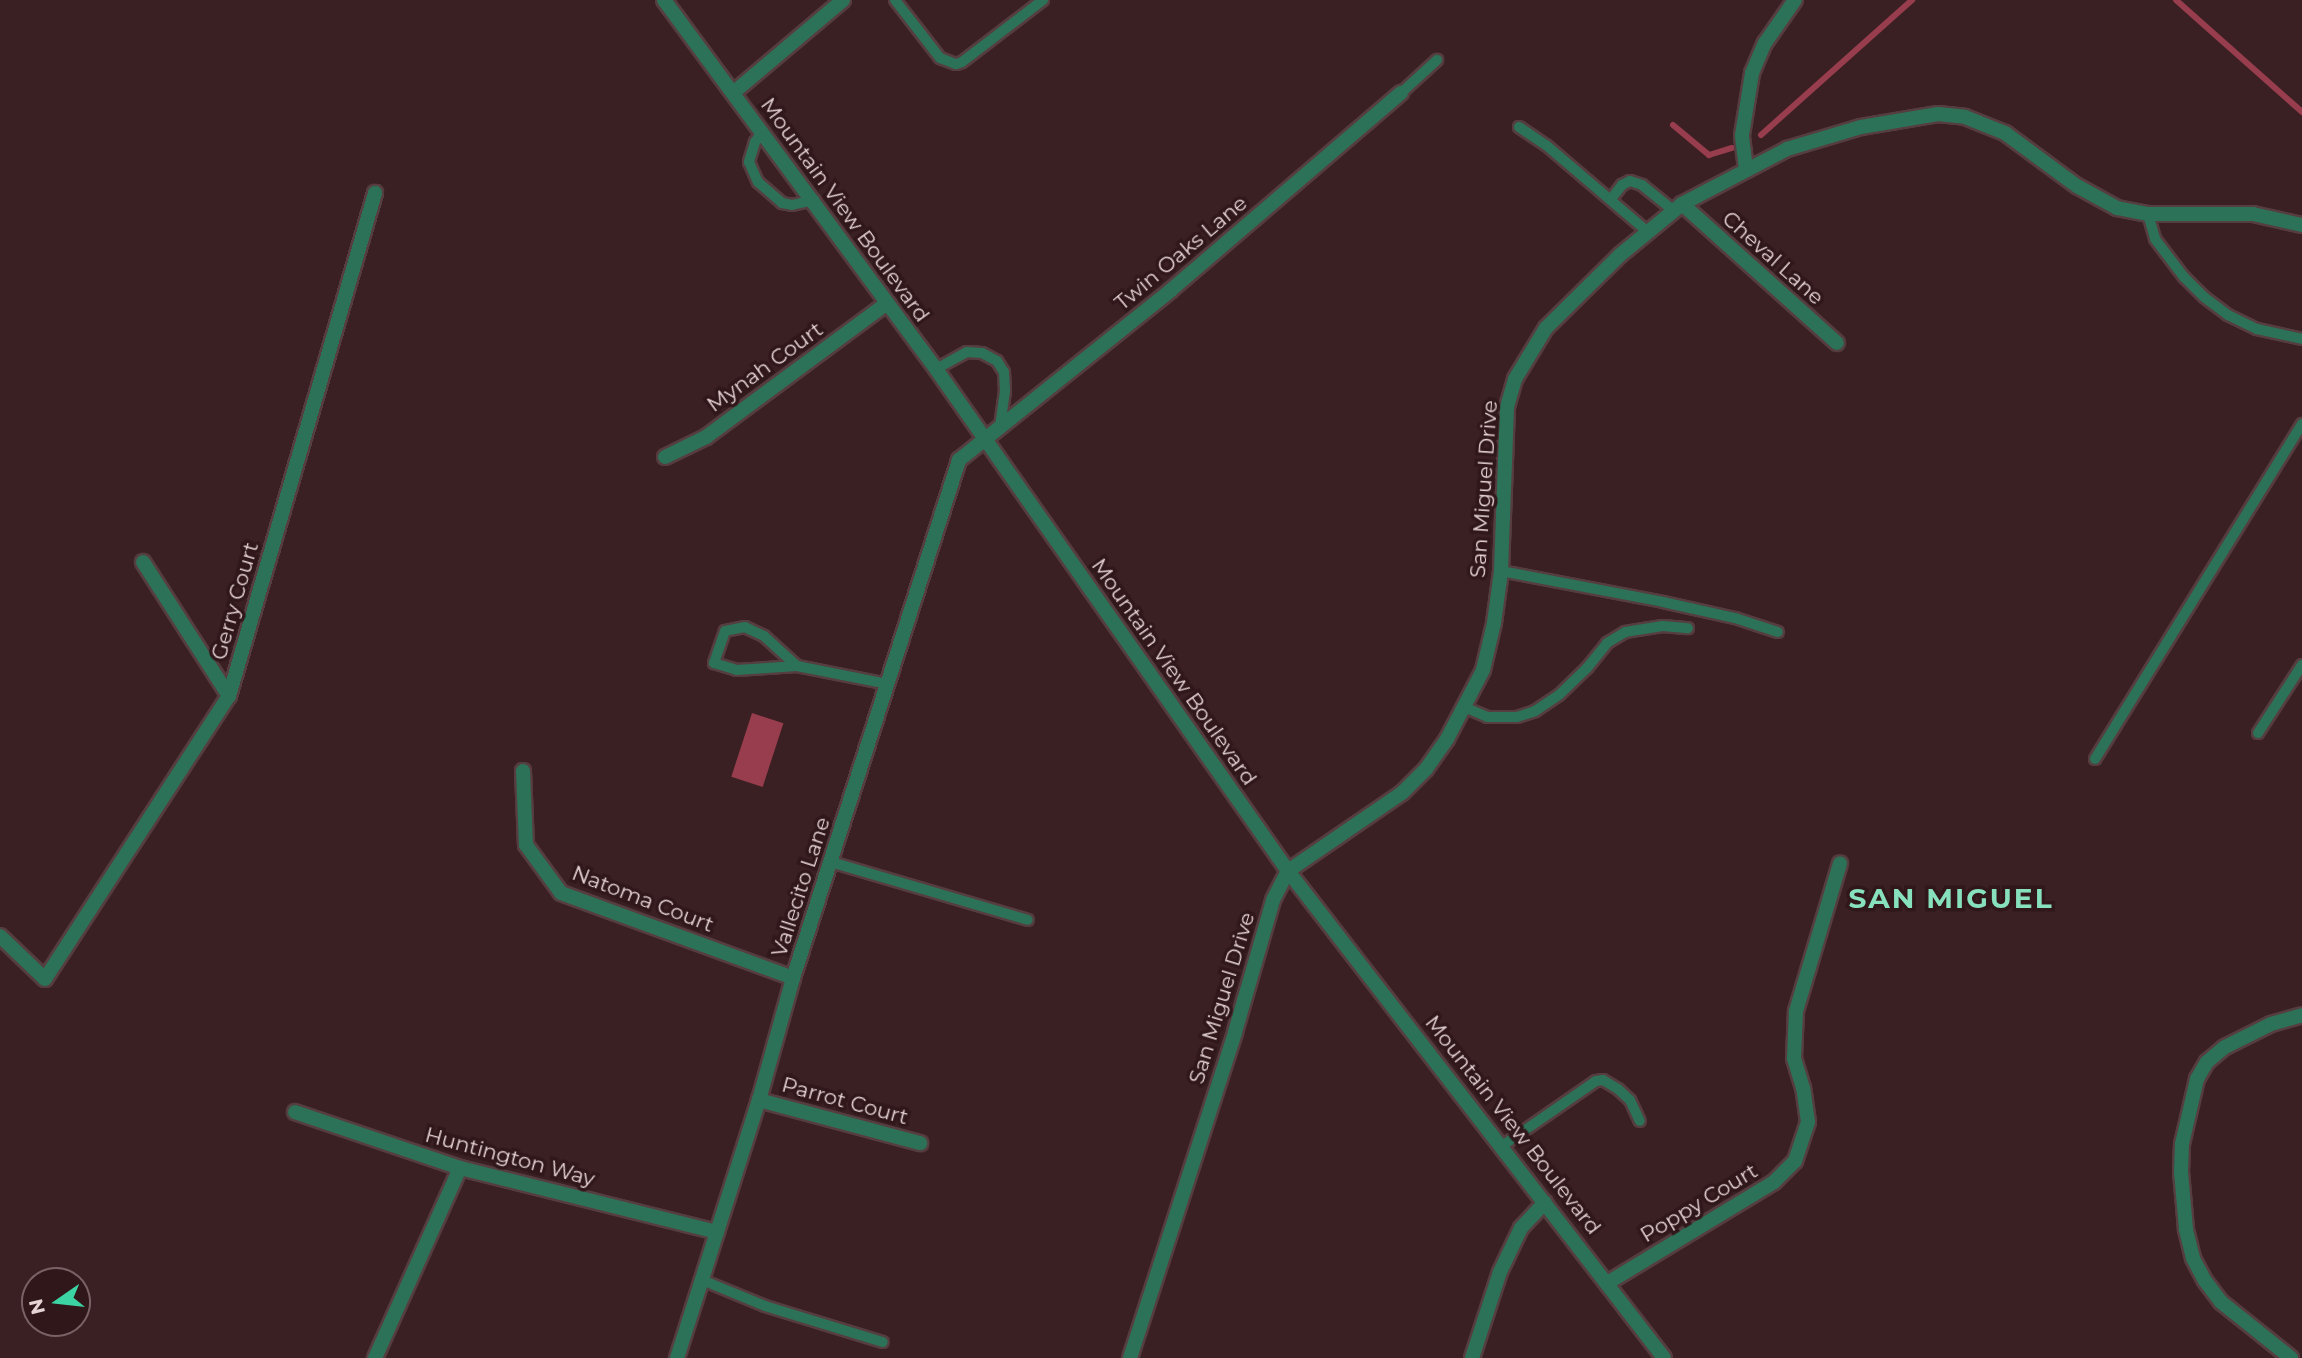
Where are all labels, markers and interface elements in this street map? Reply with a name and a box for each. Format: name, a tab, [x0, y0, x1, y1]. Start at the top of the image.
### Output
street label: Mountain View Boulevard	[755, 93, 935, 327]
street label: Twin Oaks Lane	[1110, 190, 1252, 316]
street label: Cheval Lane	[1717, 206, 1829, 310]
street label: Mynah Court	[702, 317, 828, 417]
street label: San Miguel Drive	[1465, 399, 1503, 579]
street label: Gerry Court	[206, 539, 264, 663]
street label: Mountain View Boulevard	[1086, 554, 1262, 790]
street label: Vallecito Lane	[767, 814, 835, 960]
street label: Natoma Court	[569, 860, 717, 938]
district label: SAN MIGUEL	[1850, 881, 2052, 915]
street label: San Miguel Drive	[1184, 909, 1260, 1087]
street label: Mountain View Boulevard	[1420, 1011, 1606, 1239]
street label: Parrot Court	[779, 1072, 911, 1130]
street label: Huntington Way	[422, 1122, 598, 1192]
street label: Poppy Court	[1636, 1158, 1762, 1248]
north arrow	[21, 1267, 91, 1337]
text: N	[24, 1296, 50, 1317]

